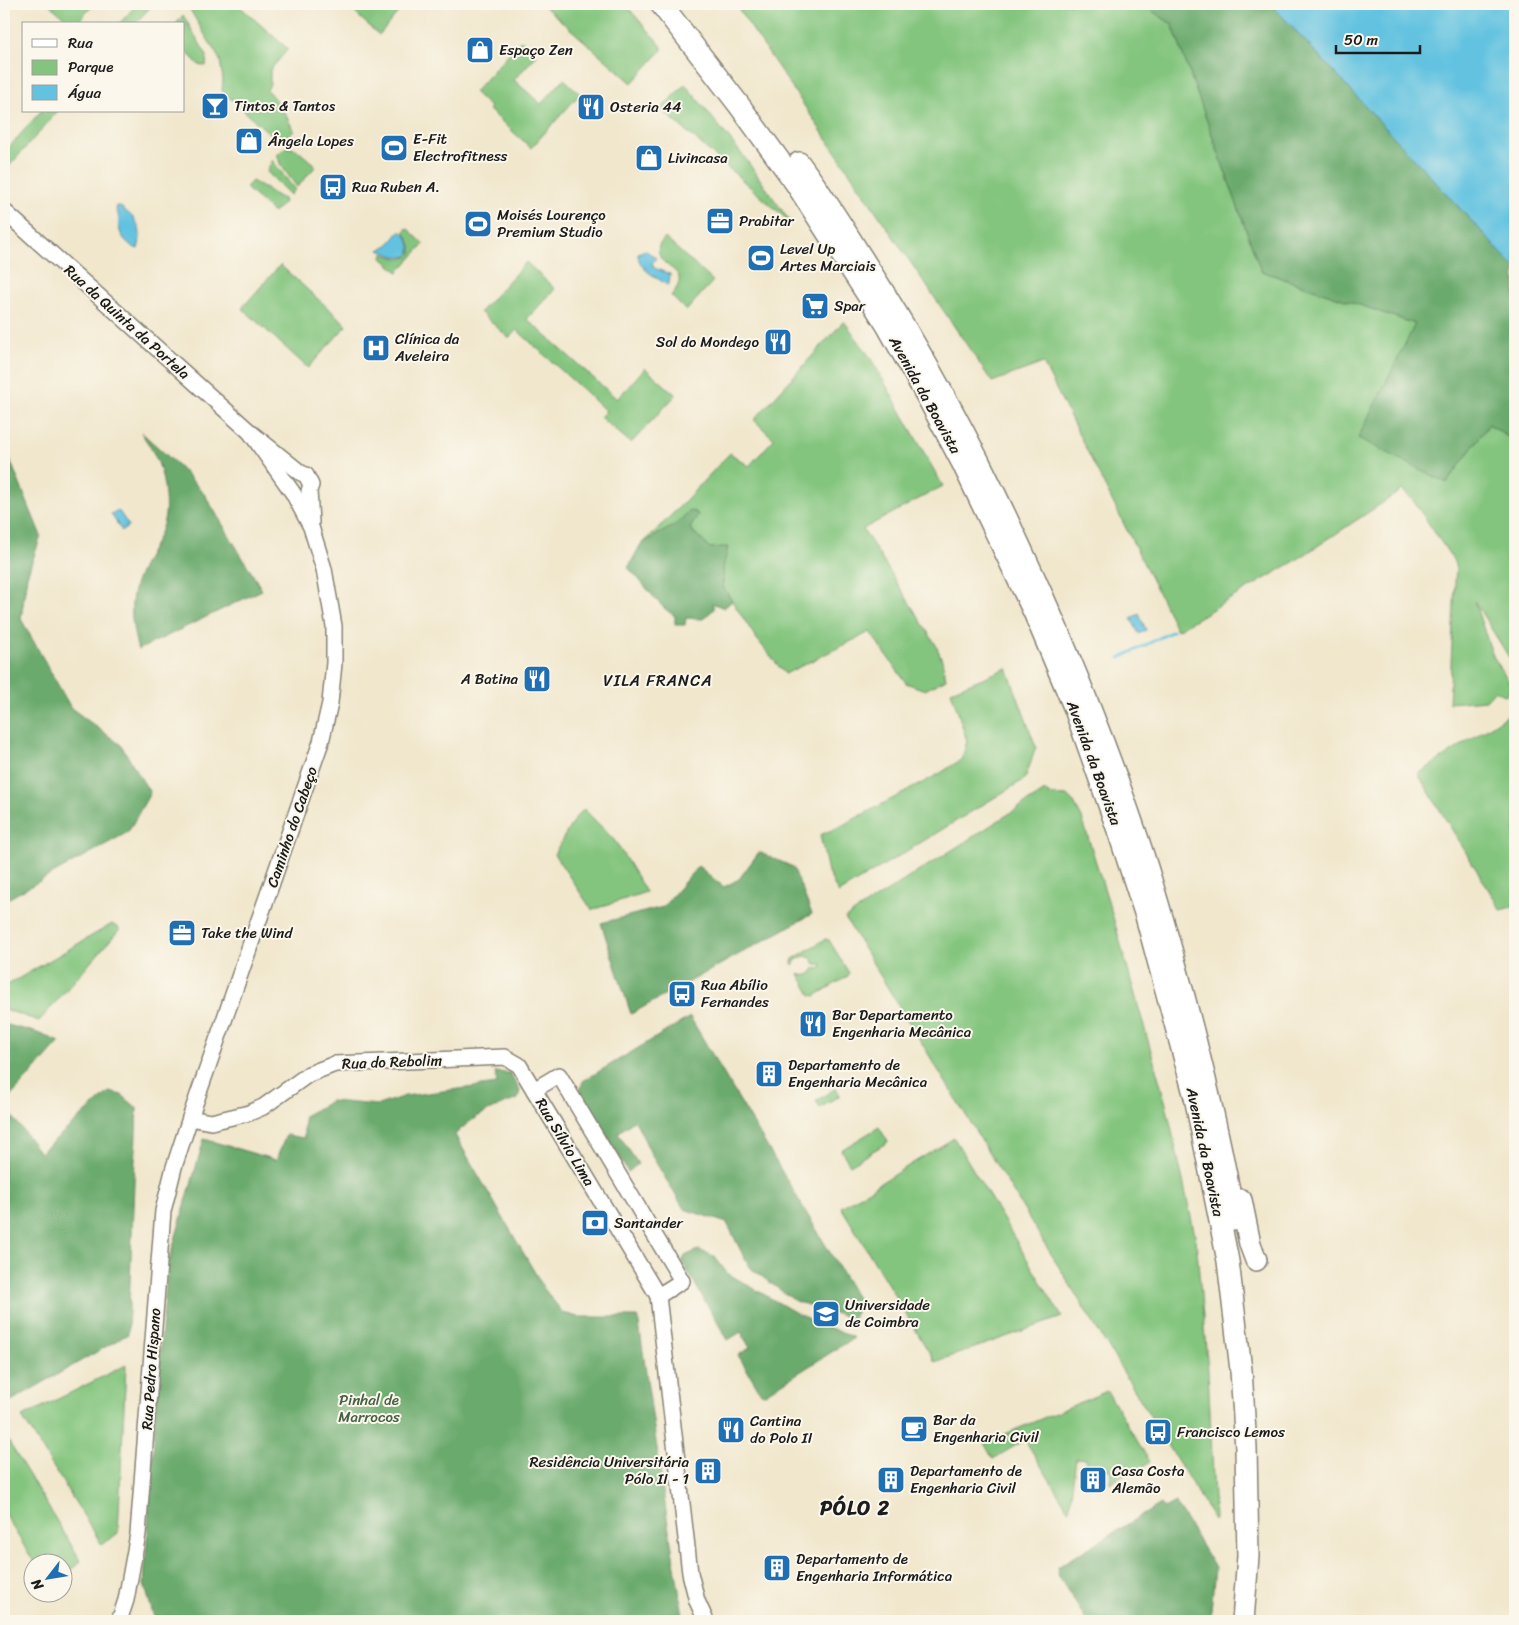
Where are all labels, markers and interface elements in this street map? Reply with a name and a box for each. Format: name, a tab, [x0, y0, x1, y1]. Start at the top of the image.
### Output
legend	[22, 22, 185, 112]
scale bar	[1336, 22, 1420, 54]
text: 50 m	[1344, 27, 1379, 53]
text: Rua	[68, 30, 93, 56]
shop icon: Espaço Zen	[465, 35, 495, 65]
place label: Espaço Zen	[499, 37, 573, 63]
text: Parque	[68, 54, 113, 80]
text: Água	[67, 80, 101, 106]
bar icon: Tintos & Tantos	[200, 91, 230, 121]
restaurant icon: Osteria 44	[576, 92, 606, 122]
place label: Tintos & Tantos	[234, 93, 336, 119]
place label: Osteria 44	[610, 94, 681, 120]
shop icon: Ângela Lopes	[234, 126, 264, 156]
place label: E-Fit Electrofitness	[413, 126, 508, 169]
place label: Ângela Lopes	[267, 128, 354, 154]
sports icon: E-Fit Electrofitness	[379, 133, 409, 163]
shop icon: Livincasa	[634, 143, 664, 173]
place label: Livincasa	[668, 145, 728, 171]
bus stop icon: Rua Ruben A.	[318, 172, 348, 202]
place label: Rua Ruben A.	[352, 174, 440, 200]
place label: Moisés Lourenço Premium Studio	[497, 202, 606, 245]
office icon: Prabitar	[705, 206, 735, 236]
place label: Prabitar	[739, 208, 795, 234]
sports icon: Moisés Lourenço Premium Studio	[463, 209, 493, 239]
place label: Level Up Artes Marciais	[779, 236, 877, 279]
sports icon: Level Up Artes Marciais	[746, 243, 776, 273]
street label: Rua da Quinta da Portela	[58, 258, 196, 386]
supermarket icon: Spar	[800, 291, 830, 321]
place label: Spar	[834, 293, 866, 319]
place label: Clínica da Aveleira	[394, 326, 460, 369]
restaurant icon: Sol do Mondego	[763, 327, 793, 357]
place label: Sol do Mondego	[656, 329, 759, 355]
street label: Avenida da Boavista	[881, 330, 968, 459]
hospital icon: Clínica da Aveleira	[361, 333, 391, 363]
restaurant icon: A Batina	[522, 664, 552, 694]
place label: A Batina	[460, 666, 518, 692]
district label: VILA FRANCA	[603, 666, 713, 695]
street label: Avenida da Boavista	[1059, 696, 1129, 830]
street label: Caminho do Cabeço	[259, 763, 325, 891]
office icon: Take the Wind	[167, 918, 197, 948]
place label: Take the Wind	[201, 920, 293, 946]
place label: Rua Abílio Fernandes	[701, 972, 769, 1015]
bus stop icon: Rua Abílio Fernandes	[667, 979, 697, 1009]
place label: Bar Departamento Engenharia Mecânica	[832, 1002, 972, 1045]
restaurant icon: Bar Departamento Engenharia Mecânica	[798, 1009, 828, 1039]
street label: Rua do Rebolim	[341, 1047, 443, 1077]
place label: Departamento de Engenharia Mecânica	[788, 1052, 928, 1095]
building icon: Departamento de Engenharia Mecânica	[754, 1059, 784, 1089]
street label: Avenida da Boavista	[1178, 1084, 1231, 1219]
street label: Rua Sílvio Lima	[528, 1093, 602, 1192]
bank icon: Santander	[580, 1208, 610, 1238]
place label: Santander	[614, 1210, 683, 1236]
place label: Universidade de Coimbra	[845, 1292, 930, 1335]
school or university icon: Universidade de Coimbra	[811, 1299, 841, 1329]
street label: Rua Pedro Hispano	[134, 1307, 168, 1431]
park label: Pinhal de Marrocos	[338, 1387, 400, 1430]
place label: Bar da Engenharia Civil	[933, 1407, 1040, 1450]
place label: Cantina do Polo II	[750, 1408, 813, 1451]
cafe icon: Bar da Engenharia Civil	[899, 1414, 929, 1444]
restaurant icon: Cantina do Polo II	[716, 1415, 746, 1445]
bus stop icon: Francisco Lemos	[1143, 1417, 1173, 1447]
place label: Francisco Lemos	[1177, 1419, 1285, 1445]
place label: Residência Universitária Pólo II - 1	[529, 1449, 689, 1492]
building icon: Residência Universitária Pólo II - 1	[693, 1456, 723, 1486]
place label: Departamento de Engenharia Civil	[910, 1458, 1022, 1501]
place label: Casa Costa Alemão	[1111, 1458, 1185, 1501]
building icon: Departamento de Engenharia Civil	[876, 1465, 906, 1495]
building icon: Casa Costa Alemão	[1078, 1465, 1108, 1495]
district label: PÓLO 2	[820, 1491, 890, 1526]
place label: Departamento de Engenharia Informática	[796, 1546, 953, 1589]
north arrow	[22, 1552, 72, 1602]
building icon: Departamento de Engenharia Informática	[762, 1553, 792, 1583]
text: N	[24, 1574, 51, 1596]

